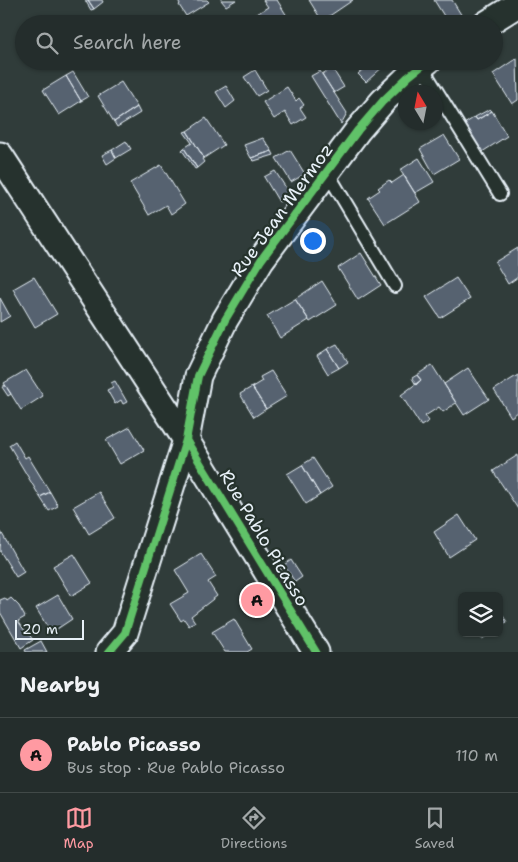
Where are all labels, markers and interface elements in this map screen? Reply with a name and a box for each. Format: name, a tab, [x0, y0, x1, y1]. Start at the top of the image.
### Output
search box	[15, 15, 503, 70]
icon: search	[33, 29, 61, 57]
text: Search here	[73, 30, 182, 55]
north arrow	[398, 85, 443, 130]
street label: Rue Jean Mermoz	[225, 139, 339, 281]
your location	[300, 228, 326, 254]
street label: Rue Pablo Picasso	[214, 465, 314, 611]
pin: A	[241, 581, 273, 619]
map controls	[458, 592, 503, 637]
button: layers	[458, 592, 503, 637]
scale bar	[15, 617, 84, 640]
text: 20 m	[22, 620, 58, 638]
text: Nearby	[20, 671, 100, 699]
text: Pablo Picasso	[67, 732, 201, 757]
text: A	[30, 745, 42, 766]
text: 110 m	[455, 745, 498, 766]
text: Bus stop · Rue Pablo Picasso	[67, 757, 285, 778]
tab: Map	[64, 804, 94, 852]
tab: Directions	[221, 804, 287, 852]
tab: Saved	[415, 804, 454, 852]

